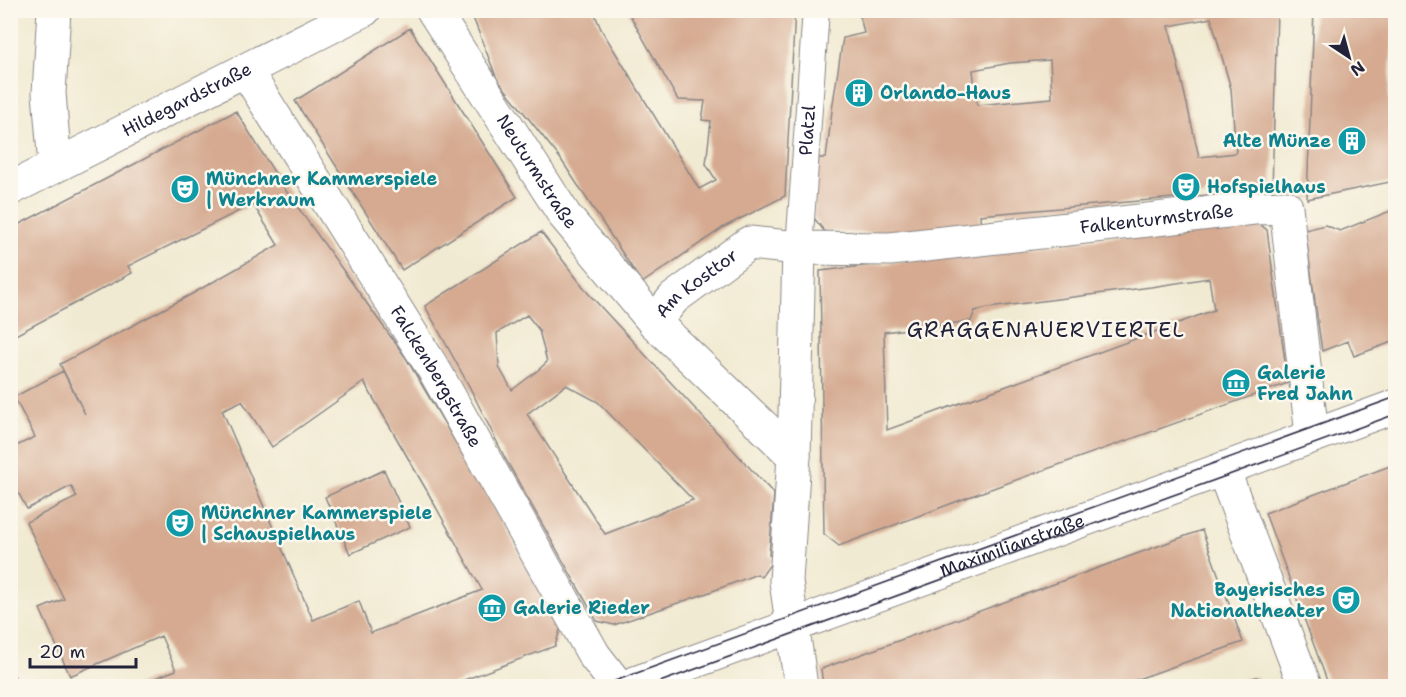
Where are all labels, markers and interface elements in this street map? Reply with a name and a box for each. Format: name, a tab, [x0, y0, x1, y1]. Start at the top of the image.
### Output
north arrow	[1319, 27, 1379, 87]
street label: Hildegardstraße	[118, 57, 256, 142]
text: N	[1346, 57, 1369, 81]
building icon: Orlando-Haus	[843, 77, 875, 109]
place label: Orlando-Haus	[880, 81, 1011, 105]
street label: Platzl	[794, 104, 821, 156]
street label: Neuturmstraße	[491, 110, 583, 234]
building icon: Alte Münze	[1336, 125, 1368, 157]
place label: Alte Münze	[1223, 129, 1331, 153]
place label: Münchner Kammerspiele | Werkraum	[206, 167, 437, 212]
theatre icon: Hofspielhaus	[1170, 171, 1202, 203]
theatre icon: Münchner Kammerspiele | Werkraum	[169, 173, 201, 205]
place label: Hofspielhaus	[1207, 175, 1326, 199]
street label: Falkenturmstraße	[1079, 198, 1235, 240]
street label: Am Kosttor	[650, 243, 742, 323]
street label: Falckenbergstraße	[385, 301, 487, 452]
district label: GRAGGENAUERVIERTEL	[907, 316, 1185, 344]
place label: Galerie Fred Jahn	[1257, 361, 1353, 406]
museum icon: Galerie Fred Jahn	[1220, 367, 1252, 399]
place label: Münchner Kammerspiele | Schauspielhaus	[201, 501, 432, 546]
theatre icon: Münchner Kammerspiele | Schauspielhaus	[164, 507, 196, 539]
street label: Maximilianstraße	[937, 508, 1088, 583]
place label: Bayerisches Nationaltheater	[1170, 578, 1325, 623]
theatre icon: Bayerisches Nationaltheater	[1330, 584, 1362, 616]
museum icon: Galerie Rieder	[476, 592, 508, 624]
place label: Galerie Rieder	[513, 596, 650, 620]
scale bar	[30, 631, 136, 669]
text: 20 m	[39, 640, 85, 664]

